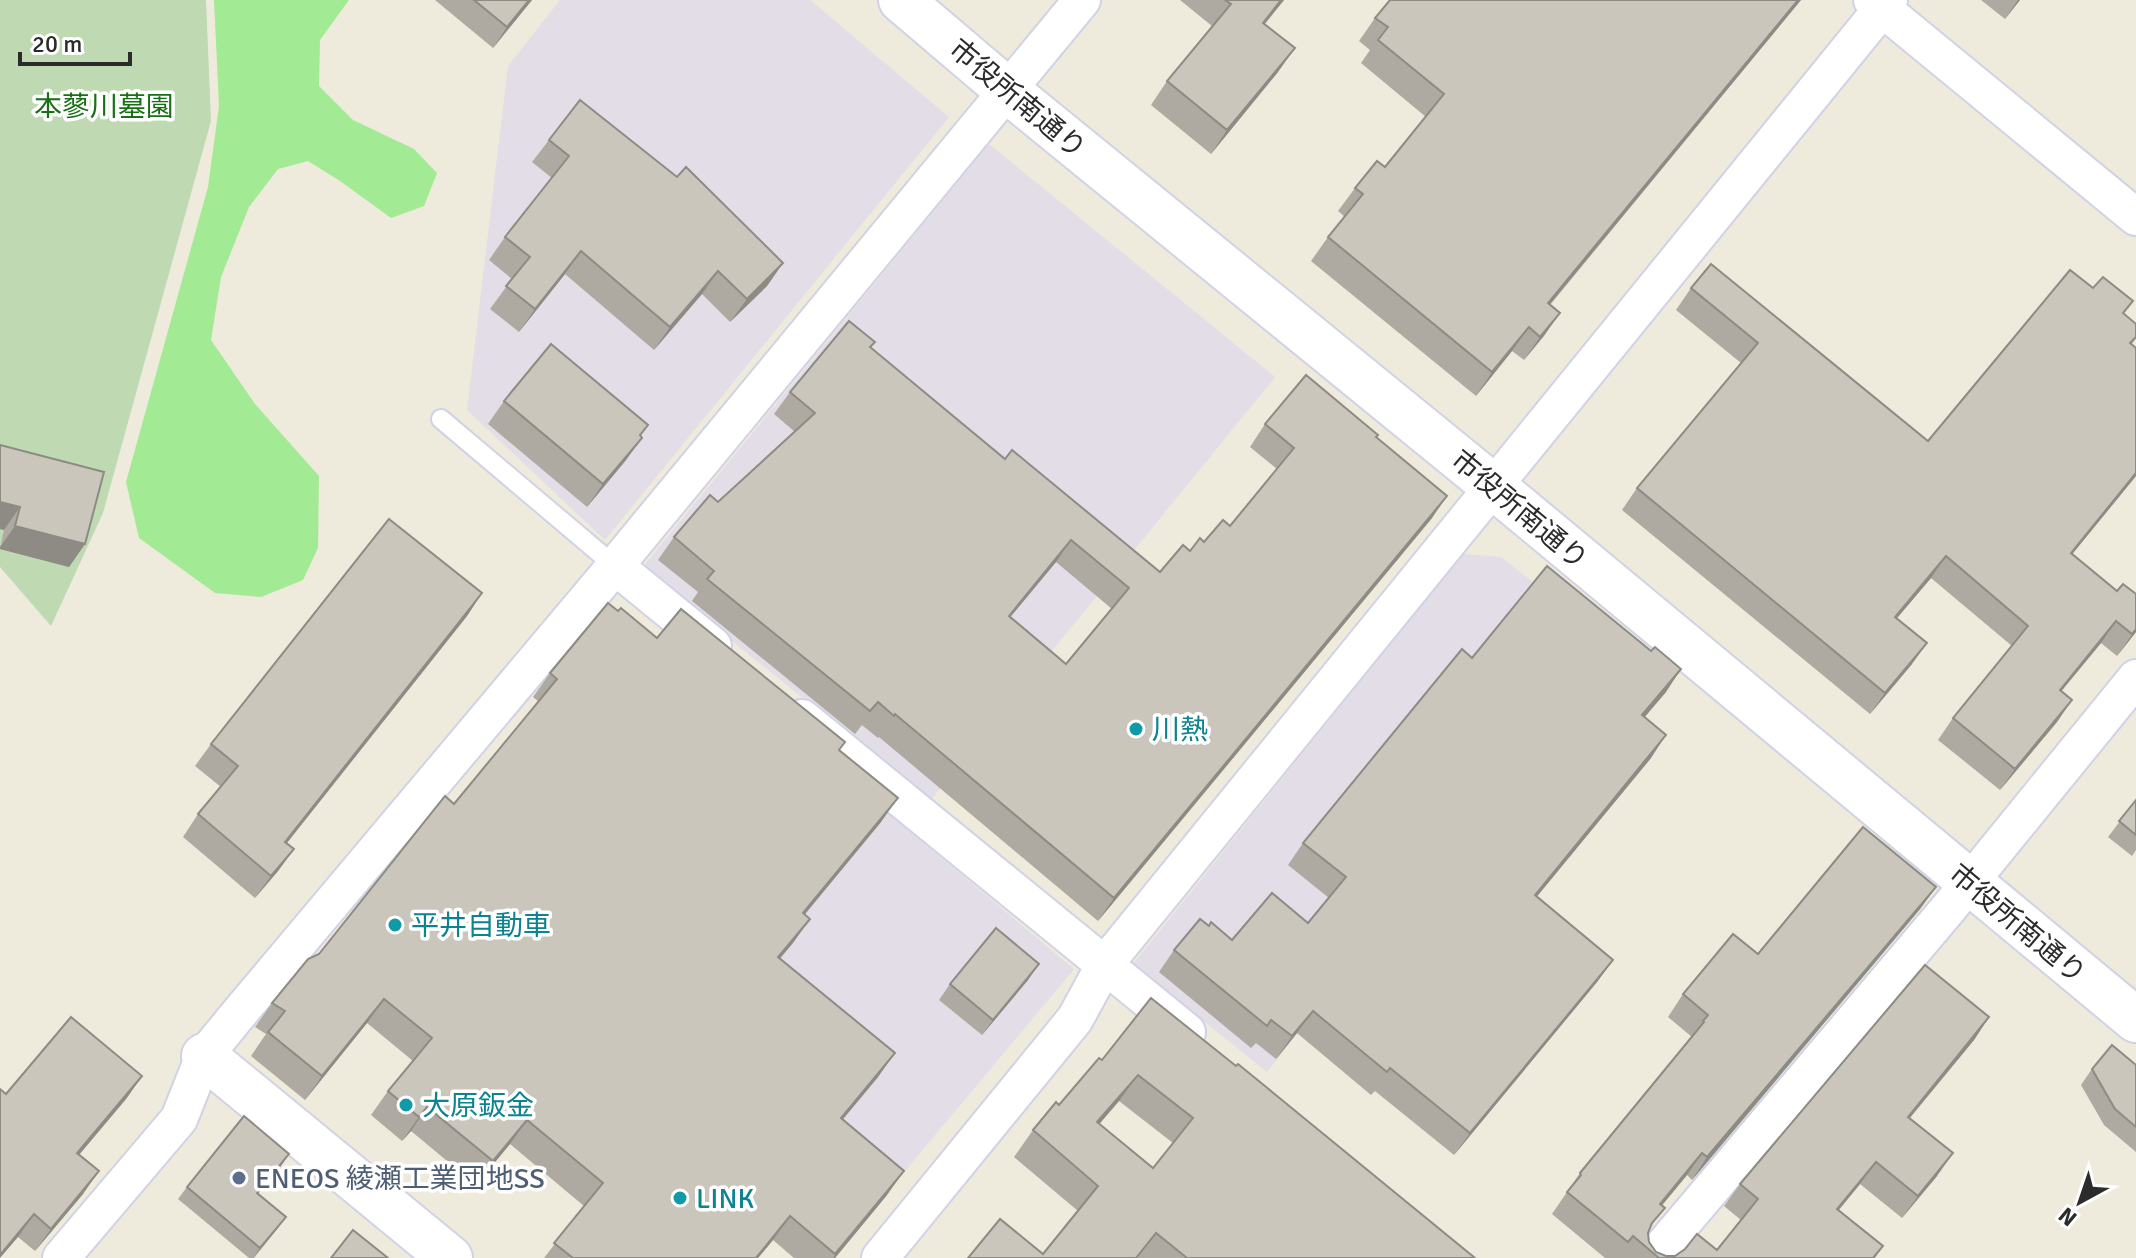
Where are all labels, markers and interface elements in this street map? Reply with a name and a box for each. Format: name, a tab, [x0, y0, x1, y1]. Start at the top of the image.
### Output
scale bar	[20, 16, 130, 66]
text: 20 m	[32, 29, 82, 59]
street label: 市役所南通り	[942, 32, 1093, 166]
park label: 本蓼川墓園	[34, 90, 174, 124]
street label: 市役所南通り	[1444, 443, 1595, 577]
place label: 川熱	[1152, 713, 1208, 747]
marker: 川熱	[1127, 720, 1145, 738]
street label: 市役所南通り	[1942, 857, 2093, 991]
place label: 平井自動車	[411, 909, 551, 943]
marker: 平井自動車	[386, 916, 404, 934]
place label: 大原鈑金	[422, 1089, 534, 1123]
marker: 大原鈑金	[397, 1096, 415, 1114]
place label: ENEOS 綾瀬工業団地SS	[255, 1162, 545, 1196]
north arrow	[2040, 1162, 2120, 1242]
marker: ENEOS 綾瀬工業団地SS	[230, 1169, 248, 1187]
place label: LINK	[696, 1182, 755, 1216]
marker: LINK	[671, 1189, 689, 1207]
text: N	[2053, 1202, 2082, 1232]

